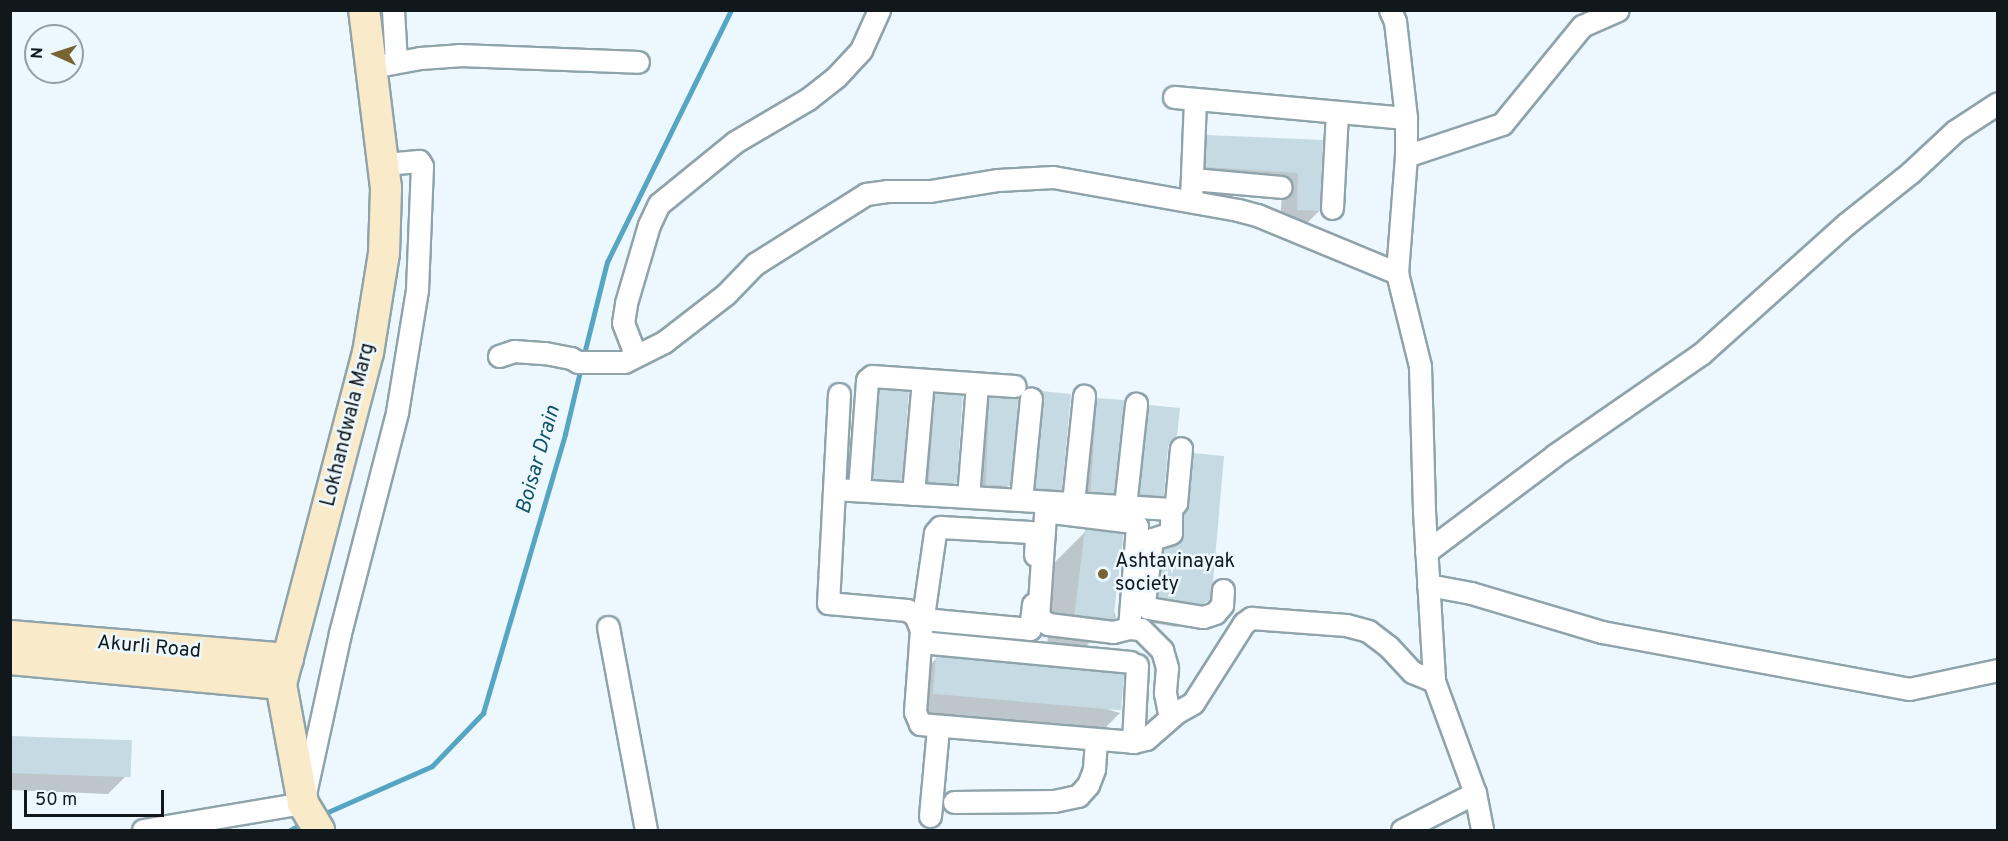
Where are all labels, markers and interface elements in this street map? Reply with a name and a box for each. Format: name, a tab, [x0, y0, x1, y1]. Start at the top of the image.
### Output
north arrow	[24, 24, 84, 84]
text: N	[28, 47, 48, 59]
street label: Lokhandwala Marg	[317, 341, 381, 509]
water label: Boisar Drain	[512, 403, 566, 517]
place label: Ashtavinayak society	[1115, 550, 1235, 597]
marker: Ashtavinayak society	[1096, 567, 1110, 581]
street label: Akurli Road	[96, 632, 202, 664]
scale bar	[27, 778, 166, 816]
text: 50 m	[35, 789, 77, 812]

